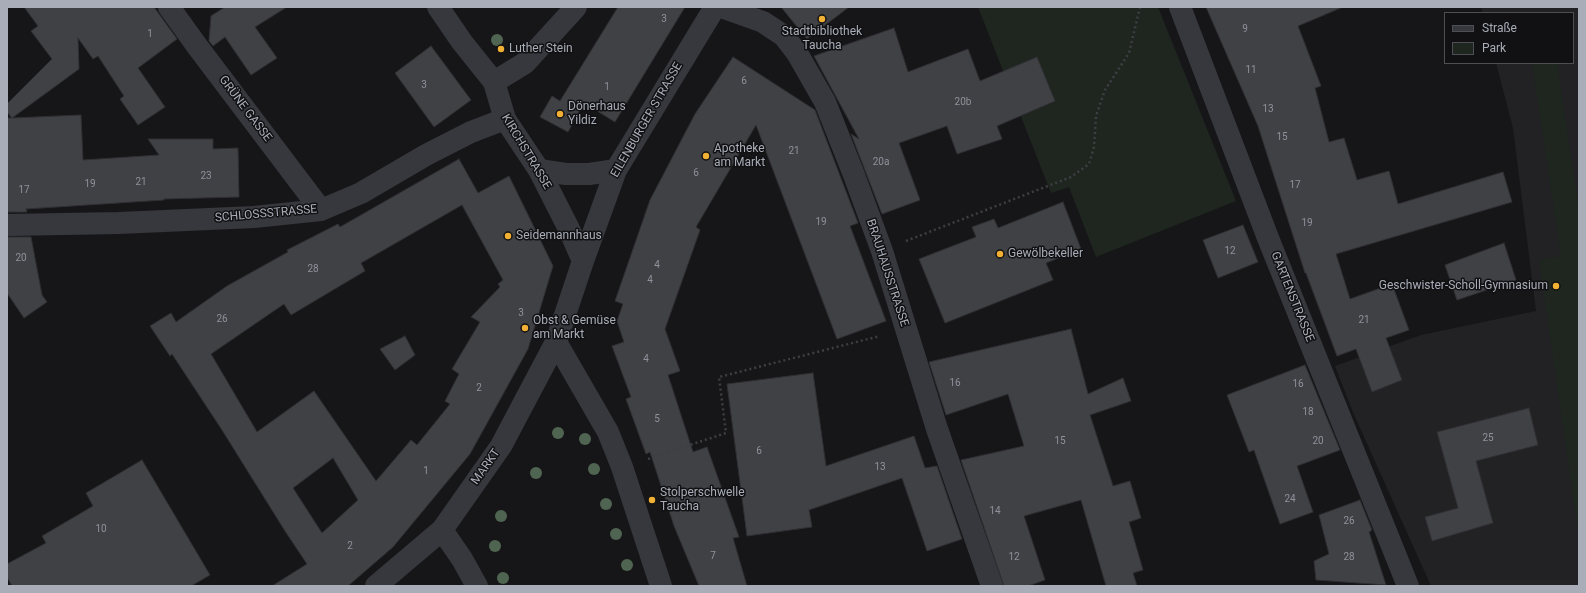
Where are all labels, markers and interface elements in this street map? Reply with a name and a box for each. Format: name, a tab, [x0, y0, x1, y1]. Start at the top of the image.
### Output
legend	[1444, 12, 1574, 64]
house number: 3	[661, 13, 667, 25]
marker: Stadtbibliothek Taucha	[817, 14, 827, 24]
text: Straße	[1482, 21, 1517, 35]
house number: 9	[1242, 23, 1248, 35]
place label: Stadtbibliothek Taucha	[782, 25, 862, 53]
house number: 1	[147, 28, 153, 40]
text: Park	[1482, 41, 1506, 55]
place label: Luther Stein	[509, 42, 573, 56]
marker: Luther Stein	[496, 44, 506, 54]
street label: EILENBURGER STRASSE	[608, 60, 686, 180]
house number: 11	[1245, 64, 1257, 76]
street label: GRÜNE GASSE	[216, 73, 274, 145]
house number: 6	[741, 75, 747, 87]
house number: 3	[421, 79, 427, 91]
house number: 1	[604, 81, 610, 93]
house number: 20b	[955, 96, 971, 108]
place label: Dönerhaus Yildiz	[568, 100, 626, 128]
house number: 13	[1262, 103, 1274, 115]
marker: Dönerhaus Yildiz	[555, 109, 565, 119]
street label: KIRCHSTRASSE	[498, 112, 554, 192]
house number: 15	[1276, 131, 1288, 143]
place label: Apotheke am Markt	[714, 142, 765, 170]
house number: 21	[788, 145, 800, 157]
marker: Apotheke am Markt	[701, 151, 711, 161]
house number: 20a	[873, 156, 889, 168]
house number: 6	[693, 167, 699, 179]
house number: 23	[200, 170, 212, 182]
house number: 21	[135, 176, 147, 188]
house number: 19	[84, 178, 96, 190]
house number: 17	[1289, 179, 1301, 191]
house number: 17	[18, 184, 30, 196]
street label: SCHLOSSSTRASSE	[214, 202, 318, 226]
house number: 19	[815, 216, 827, 228]
street label: BRAUHAUSSTRASSE	[863, 217, 911, 329]
house number: 19	[1301, 217, 1313, 229]
place label: Seidemannhaus	[516, 229, 602, 243]
marker: Seidemannhaus	[503, 231, 513, 241]
house number: 12	[1224, 245, 1236, 257]
place label: Gewölbekeller	[1008, 247, 1083, 261]
marker: Gewölbekeller	[995, 249, 1005, 259]
street label: GARTENSTRASSE	[1267, 250, 1317, 344]
house number: 20	[15, 252, 27, 264]
house number: 4	[654, 259, 660, 271]
house number: 28	[307, 263, 319, 275]
house number: 4	[647, 274, 653, 286]
place label: Geschwister-Scholl-Gymnasium	[1379, 279, 1548, 293]
marker: Geschwister-Scholl-Gymnasium	[1551, 281, 1561, 291]
house number: 3	[518, 307, 524, 319]
house number: 26	[216, 313, 228, 325]
place label: Obst & Gemüse am Markt	[533, 314, 616, 342]
house number: 21	[1358, 314, 1370, 326]
marker: Obst & Gemüse am Markt	[520, 323, 530, 333]
house number: 4	[643, 353, 649, 365]
house number: 16	[949, 377, 961, 389]
house number: 16	[1292, 378, 1304, 390]
house number: 2	[476, 382, 482, 394]
house number: 18	[1302, 406, 1314, 418]
house number: 5	[654, 413, 660, 425]
house number: 25	[1482, 432, 1494, 444]
house number: 15	[1054, 435, 1066, 447]
house number: 20	[1312, 435, 1324, 447]
house number: 6	[756, 445, 762, 457]
street label: MARKT	[468, 446, 504, 488]
house number: 13	[874, 461, 886, 473]
house number: 1	[423, 465, 429, 477]
place label: Stolperschwelle Taucha	[660, 486, 745, 514]
house number: 24	[1284, 493, 1296, 505]
marker: Stolperschwelle Taucha	[647, 495, 657, 505]
house number: 14	[989, 505, 1001, 517]
house number: 26	[1343, 515, 1355, 527]
house number: 10	[95, 523, 107, 535]
house number: 2	[347, 540, 353, 552]
house number: 7	[710, 550, 716, 562]
house number: 12	[1008, 551, 1020, 563]
house number: 28	[1343, 551, 1355, 563]

